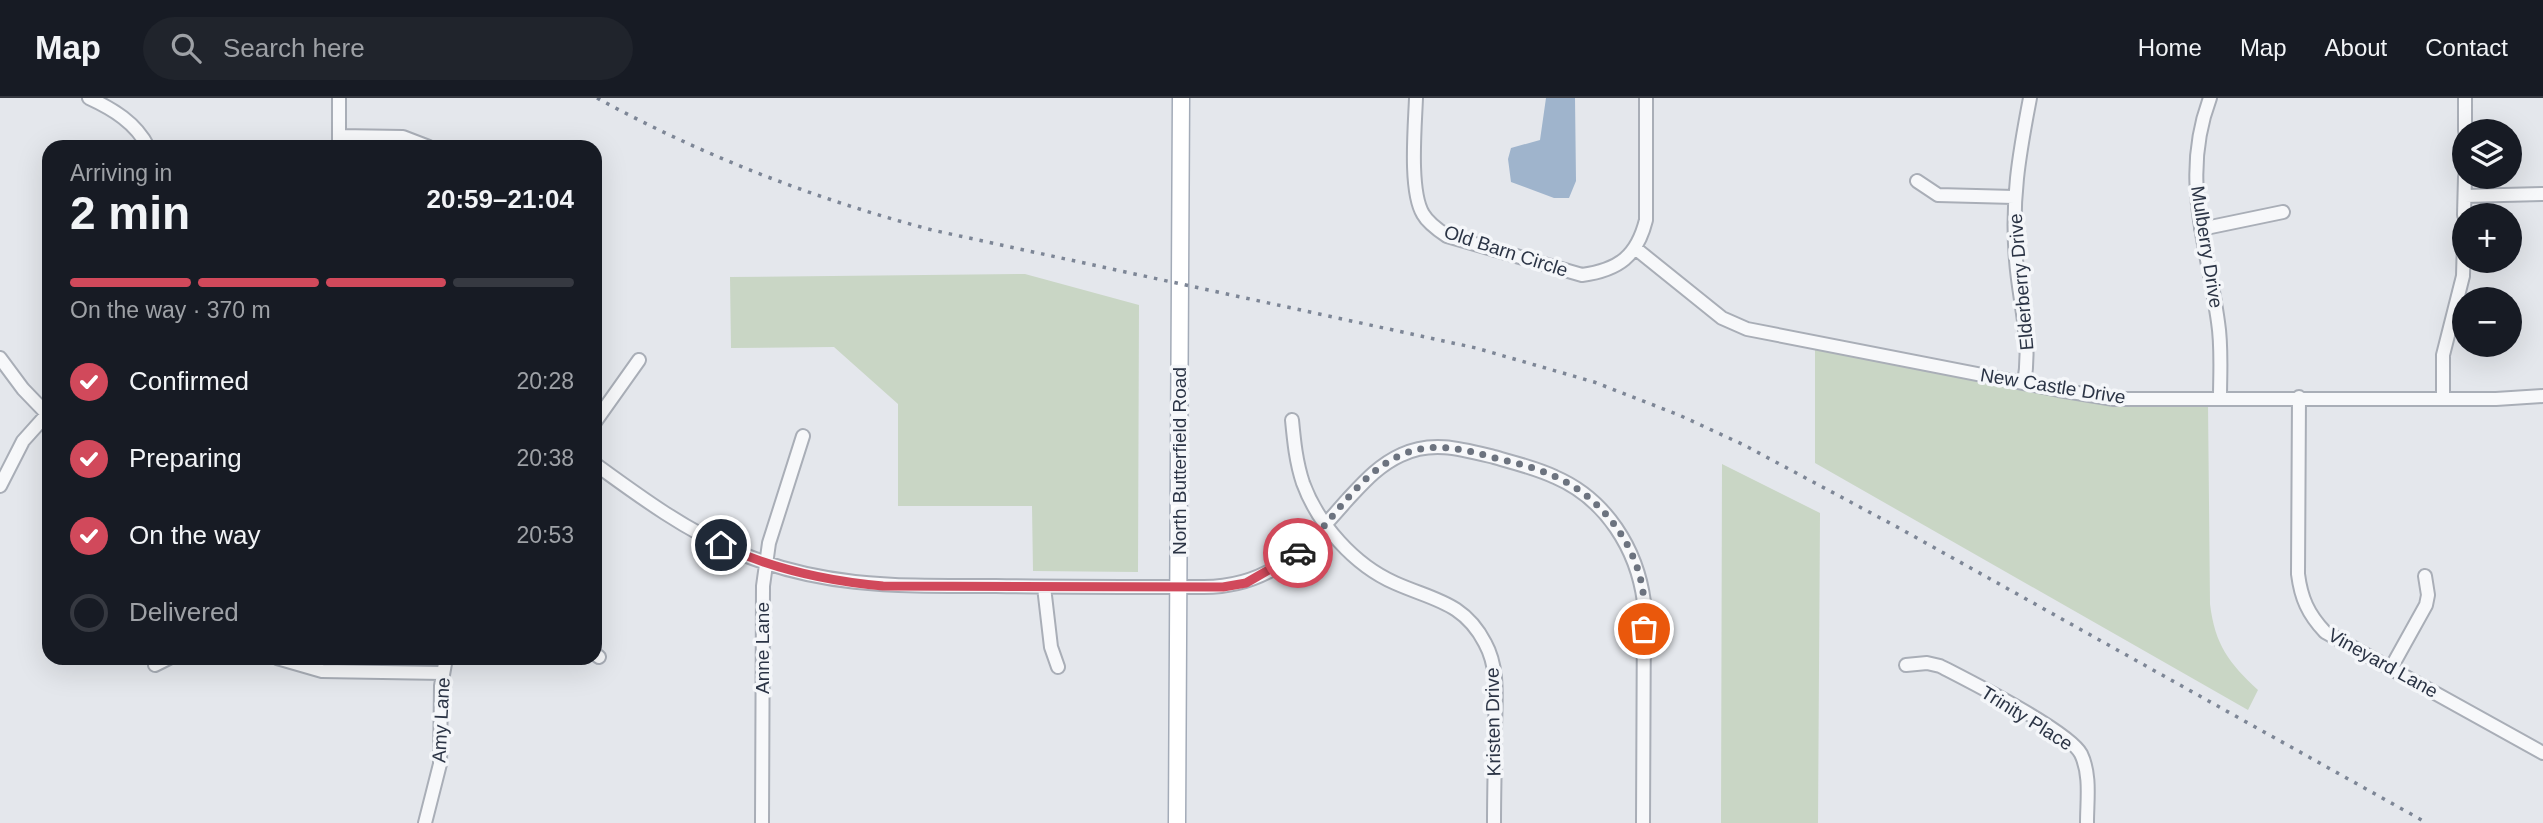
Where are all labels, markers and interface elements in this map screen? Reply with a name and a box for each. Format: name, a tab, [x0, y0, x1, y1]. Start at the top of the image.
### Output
search box	[143, 17, 633, 80]
text: Map	[35, 29, 101, 66]
icon: search	[167, 29, 205, 67]
text: Search here	[223, 33, 365, 63]
text: Home	[2138, 34, 2202, 61]
text: Map	[2240, 34, 2287, 61]
text: About	[2325, 34, 2387, 61]
text: Contact	[2425, 34, 2508, 61]
map controls	[2452, 119, 2522, 357]
button: layers	[2452, 119, 2522, 189]
text: Arriving in	[70, 160, 172, 186]
text: 20:59–21:04	[427, 184, 574, 214]
street label: Mulberry Drive	[2187, 184, 2227, 310]
text: 2 min	[70, 187, 190, 239]
button: +	[2452, 203, 2522, 273]
street label: Elderberry Drive	[2005, 213, 2037, 351]
street label: Old Barn Circle	[1441, 221, 1571, 281]
button: −	[2452, 287, 2522, 357]
text: On the way · 370 m	[70, 297, 271, 323]
icon: check	[70, 363, 108, 401]
street label: New Castle Drive	[1979, 364, 2127, 408]
text: Confirmed	[129, 366, 249, 396]
street label: North Butterfield Road	[1169, 367, 1190, 555]
text: 20:28	[516, 368, 574, 394]
icon: check	[70, 440, 108, 478]
text: Preparing	[129, 443, 242, 473]
text: 20:38	[516, 445, 574, 471]
pin	[691, 515, 751, 575]
icon: check	[70, 517, 108, 555]
courier	[1263, 518, 1333, 588]
text: On the way	[129, 520, 261, 550]
text: 20:53	[516, 522, 574, 548]
icon: home	[702, 526, 740, 564]
icon: car	[1279, 534, 1317, 572]
text: Delivered	[129, 597, 239, 627]
pin	[1614, 599, 1674, 659]
street label: Anne Lane	[752, 602, 773, 694]
icon: bag	[1625, 610, 1663, 648]
street label: Vineyard Lane	[2324, 624, 2442, 702]
street label: Kristen Drive	[1482, 667, 1504, 777]
street label: Amy Lane	[428, 677, 454, 763]
street label: Trinity Place	[1977, 682, 2077, 754]

